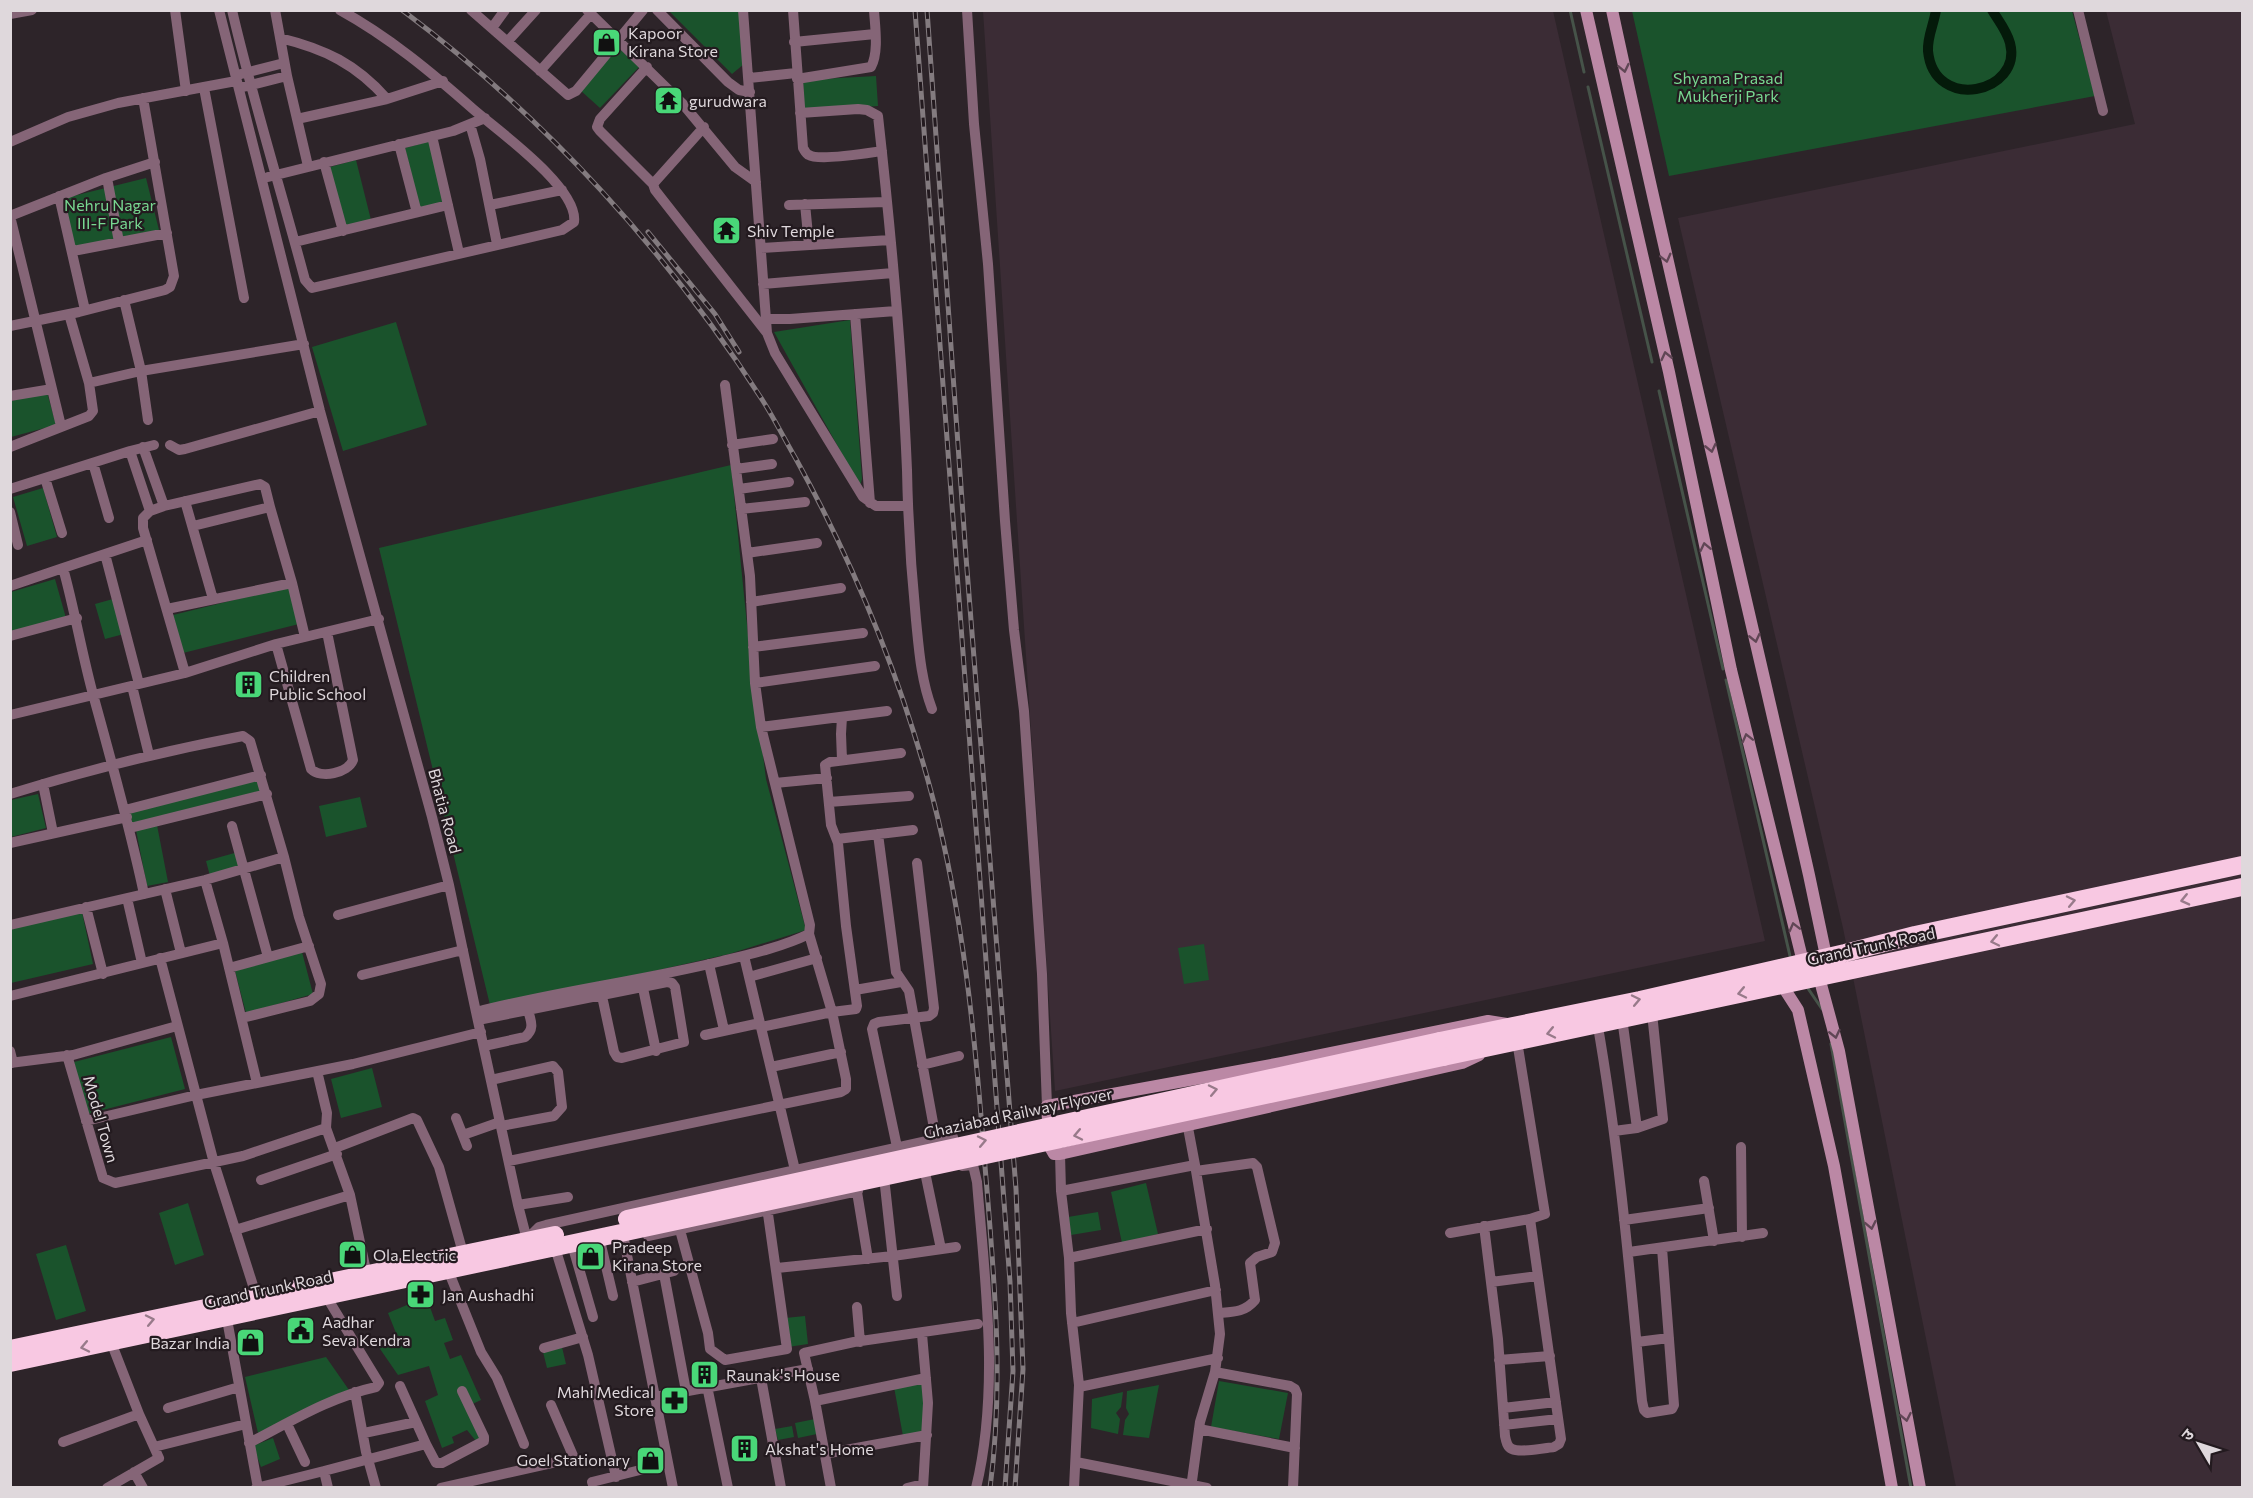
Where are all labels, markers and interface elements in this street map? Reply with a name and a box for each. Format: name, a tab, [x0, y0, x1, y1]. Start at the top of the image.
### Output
place label: Kapoor Kirana Store	[628, 23, 718, 60]
shop icon: Kapoor Kirana Store	[591, 26, 623, 58]
one-way arrow	[1617, 62, 1630, 72]
park label: Shyama Prasad Mukherji Park	[1673, 68, 1783, 105]
temple icon: gurudwara	[652, 85, 684, 117]
place label: gurudwara	[689, 91, 767, 110]
park label: Nehru Nagar III-F Park	[64, 195, 157, 232]
temple icon: Shiv Temple	[710, 215, 742, 247]
place label: Shiv Temple	[747, 221, 834, 240]
one-way arrow	[1659, 253, 1672, 263]
one-way arrow	[1660, 352, 1673, 362]
one-way arrow	[1704, 443, 1717, 453]
one-way arrow	[1700, 543, 1713, 553]
one-way arrow	[1748, 633, 1761, 643]
place label: Children Public School	[269, 666, 366, 703]
building icon: Children Public School	[232, 669, 264, 701]
one-way arrow	[1742, 733, 1755, 743]
street label: Bhatia Road	[425, 766, 466, 856]
one-way arrow	[2181, 893, 2191, 906]
one-way arrow	[2066, 896, 2076, 909]
one-way arrow	[1789, 922, 1802, 932]
street label: Grand Trunk Road	[1805, 923, 1937, 968]
one-way arrow	[1990, 934, 2000, 947]
one-way arrow	[1738, 986, 1748, 999]
one-way arrow	[1630, 994, 1640, 1007]
one-way arrow	[1547, 1026, 1557, 1039]
one-way arrow	[1828, 1028, 1841, 1038]
street label: Model Town	[80, 1073, 123, 1165]
street label: Ghaziabad Railway Flyover	[922, 1083, 1115, 1142]
one-way arrow	[1208, 1085, 1218, 1098]
one-way arrow	[1073, 1128, 1083, 1141]
one-way arrow	[976, 1135, 986, 1148]
one-way arrow	[1864, 1220, 1877, 1230]
place label: Pradeep Kirana Store	[612, 1237, 702, 1274]
shop icon: Ola Electric	[336, 1239, 368, 1271]
shop icon: Pradeep Kirana Store	[575, 1240, 607, 1272]
place label: Ola Electric	[373, 1245, 457, 1264]
street label: Grand Trunk Road	[202, 1266, 334, 1311]
pharmacy icon: Jan Aushadhi	[405, 1279, 437, 1311]
place label: Jan Aushadhi	[442, 1285, 534, 1304]
place label: Aadhar Seva Kendra	[322, 1312, 411, 1349]
one-way arrow	[145, 1314, 155, 1327]
public building icon: Aadhar Seva Kendra	[285, 1315, 317, 1347]
shop icon: Bazar India	[235, 1327, 267, 1359]
place label: Bazar India	[150, 1333, 230, 1352]
one-way arrow	[81, 1340, 91, 1353]
building icon: Raunak's House	[689, 1359, 721, 1391]
place label: Raunak's House	[726, 1365, 840, 1384]
place label: Mahi Medical Store	[557, 1382, 654, 1419]
pharmacy icon: Mahi Medical Store	[659, 1385, 691, 1417]
one-way arrow	[1899, 1412, 1912, 1422]
north arrow	[2169, 1414, 2229, 1474]
text: उ	[2177, 1424, 2198, 1444]
building icon: Akshat's Home	[728, 1433, 760, 1465]
place label: Akshat's Home	[765, 1439, 874, 1458]
shop icon: Goel Stationary	[635, 1444, 667, 1476]
place label: Goel Stationary	[517, 1450, 630, 1469]

